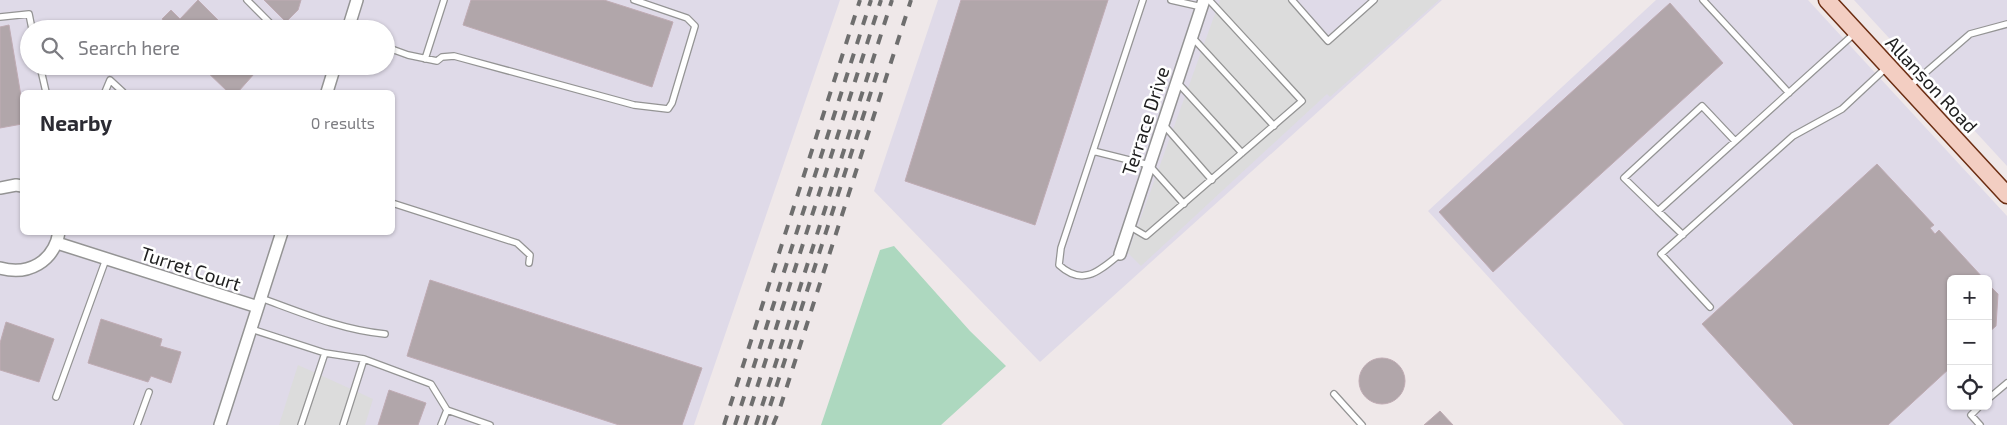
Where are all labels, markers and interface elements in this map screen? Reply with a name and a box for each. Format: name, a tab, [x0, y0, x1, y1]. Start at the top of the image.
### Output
search box	[20, 20, 395, 75]
street label: Allanson Road	[1881, 31, 1983, 137]
icon: search	[38, 34, 66, 62]
text: Search here	[78, 36, 180, 59]
street label: Terrace Drive	[1117, 63, 1173, 179]
text: Nearby	[40, 110, 112, 135]
text: 0 results	[311, 113, 375, 132]
street label: Turret Court	[138, 241, 244, 295]
map controls	[1947, 275, 1992, 410]
button: +	[1947, 275, 1992, 320]
button: −	[1947, 320, 1992, 365]
button: locate	[1947, 365, 1992, 410]

